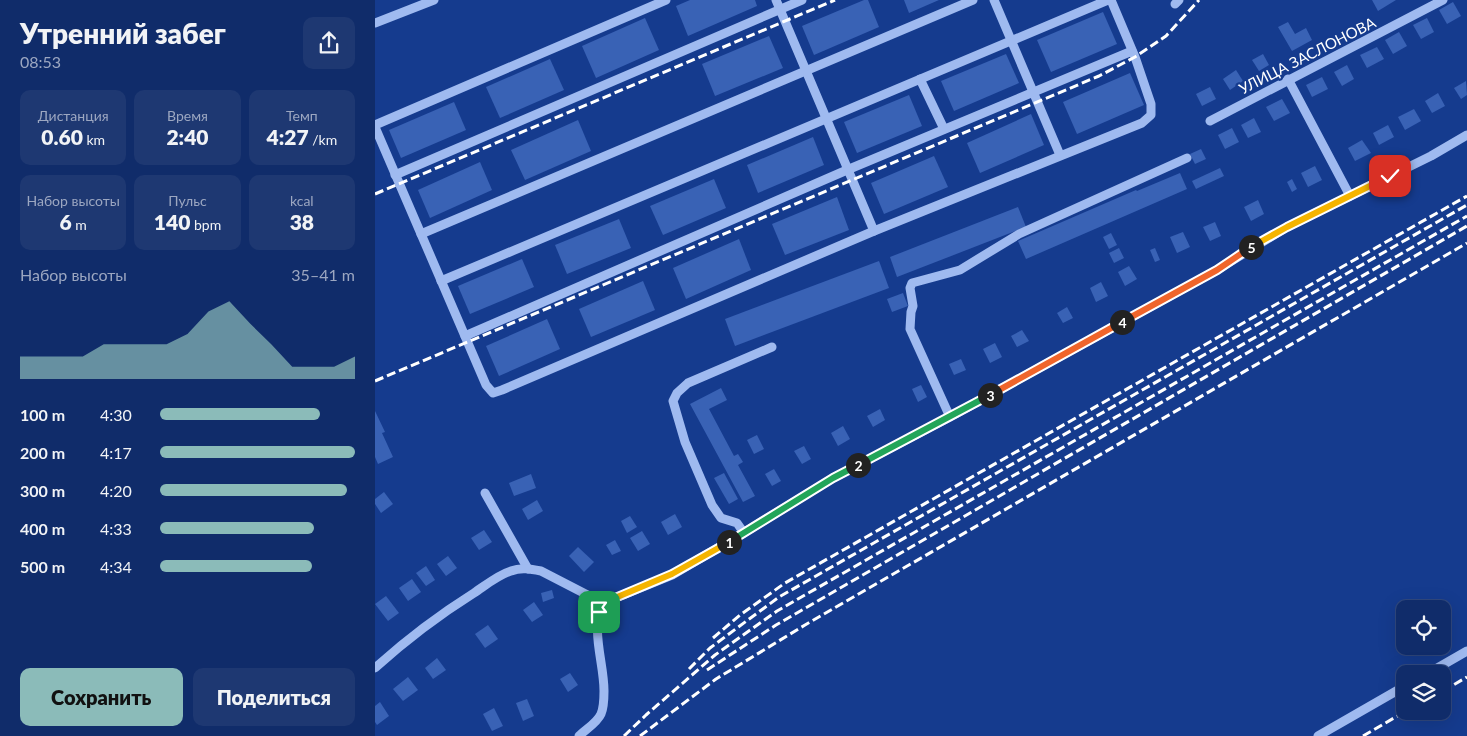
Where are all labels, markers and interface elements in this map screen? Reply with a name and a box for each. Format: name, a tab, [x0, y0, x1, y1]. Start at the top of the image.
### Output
street label: УЛИЦА ЗАСЛОНОВА	[1236, 12, 1379, 97]
text: Утренний забег	[20, 16, 226, 50]
button: share	[303, 17, 355, 69]
text: 08:53	[20, 52, 61, 71]
text: Дистанция	[38, 107, 109, 124]
text: Время	[167, 107, 208, 124]
text: Темп	[286, 107, 318, 124]
text: 0.60	[41, 124, 83, 149]
text: 2:40	[166, 124, 209, 149]
text: 4:27	[267, 124, 309, 149]
text: km	[83, 131, 105, 148]
text: /km	[309, 131, 337, 148]
pin	[1369, 155, 1411, 197]
icon: check	[1376, 162, 1404, 190]
text: Набор высоты	[26, 192, 120, 209]
text: Пульс	[168, 192, 207, 209]
text: kcal	[290, 192, 314, 209]
text: 6	[60, 209, 72, 234]
text: 140	[154, 209, 190, 234]
text: 38	[290, 209, 314, 234]
text: m	[72, 216, 87, 233]
text: bpm	[190, 216, 221, 233]
pin: 5	[1239, 234, 1263, 260]
text: 5	[1247, 239, 1256, 256]
text: Набор высоты	[20, 265, 127, 284]
text: 35–41 m	[291, 265, 355, 284]
pin: 4	[1109, 310, 1135, 334]
text: 4	[1118, 314, 1127, 331]
pin: 3	[977, 382, 1003, 408]
text: 3	[986, 387, 995, 404]
text: 100 m	[20, 405, 65, 424]
text: 4:30	[100, 405, 132, 424]
text: 200 m	[20, 443, 65, 462]
text: 4:17	[100, 443, 132, 462]
pin: 2	[845, 452, 871, 478]
text: 2	[854, 457, 863, 474]
text: 300 m	[20, 481, 65, 500]
text: 4:20	[100, 481, 132, 500]
text: 400 m	[20, 519, 65, 538]
text: 4:33	[100, 519, 132, 538]
pin: 1	[717, 530, 741, 554]
text: 1	[725, 534, 734, 551]
text: 500 m	[20, 557, 65, 576]
text: 4:34	[100, 557, 132, 576]
pin	[578, 591, 620, 633]
icon: arrive	[585, 598, 613, 626]
map controls	[1396, 600, 1451, 720]
button: locate	[1396, 600, 1451, 655]
button: layers	[1396, 665, 1451, 720]
button: Сохранить	[20, 668, 183, 726]
button: Поделиться	[193, 668, 355, 726]

